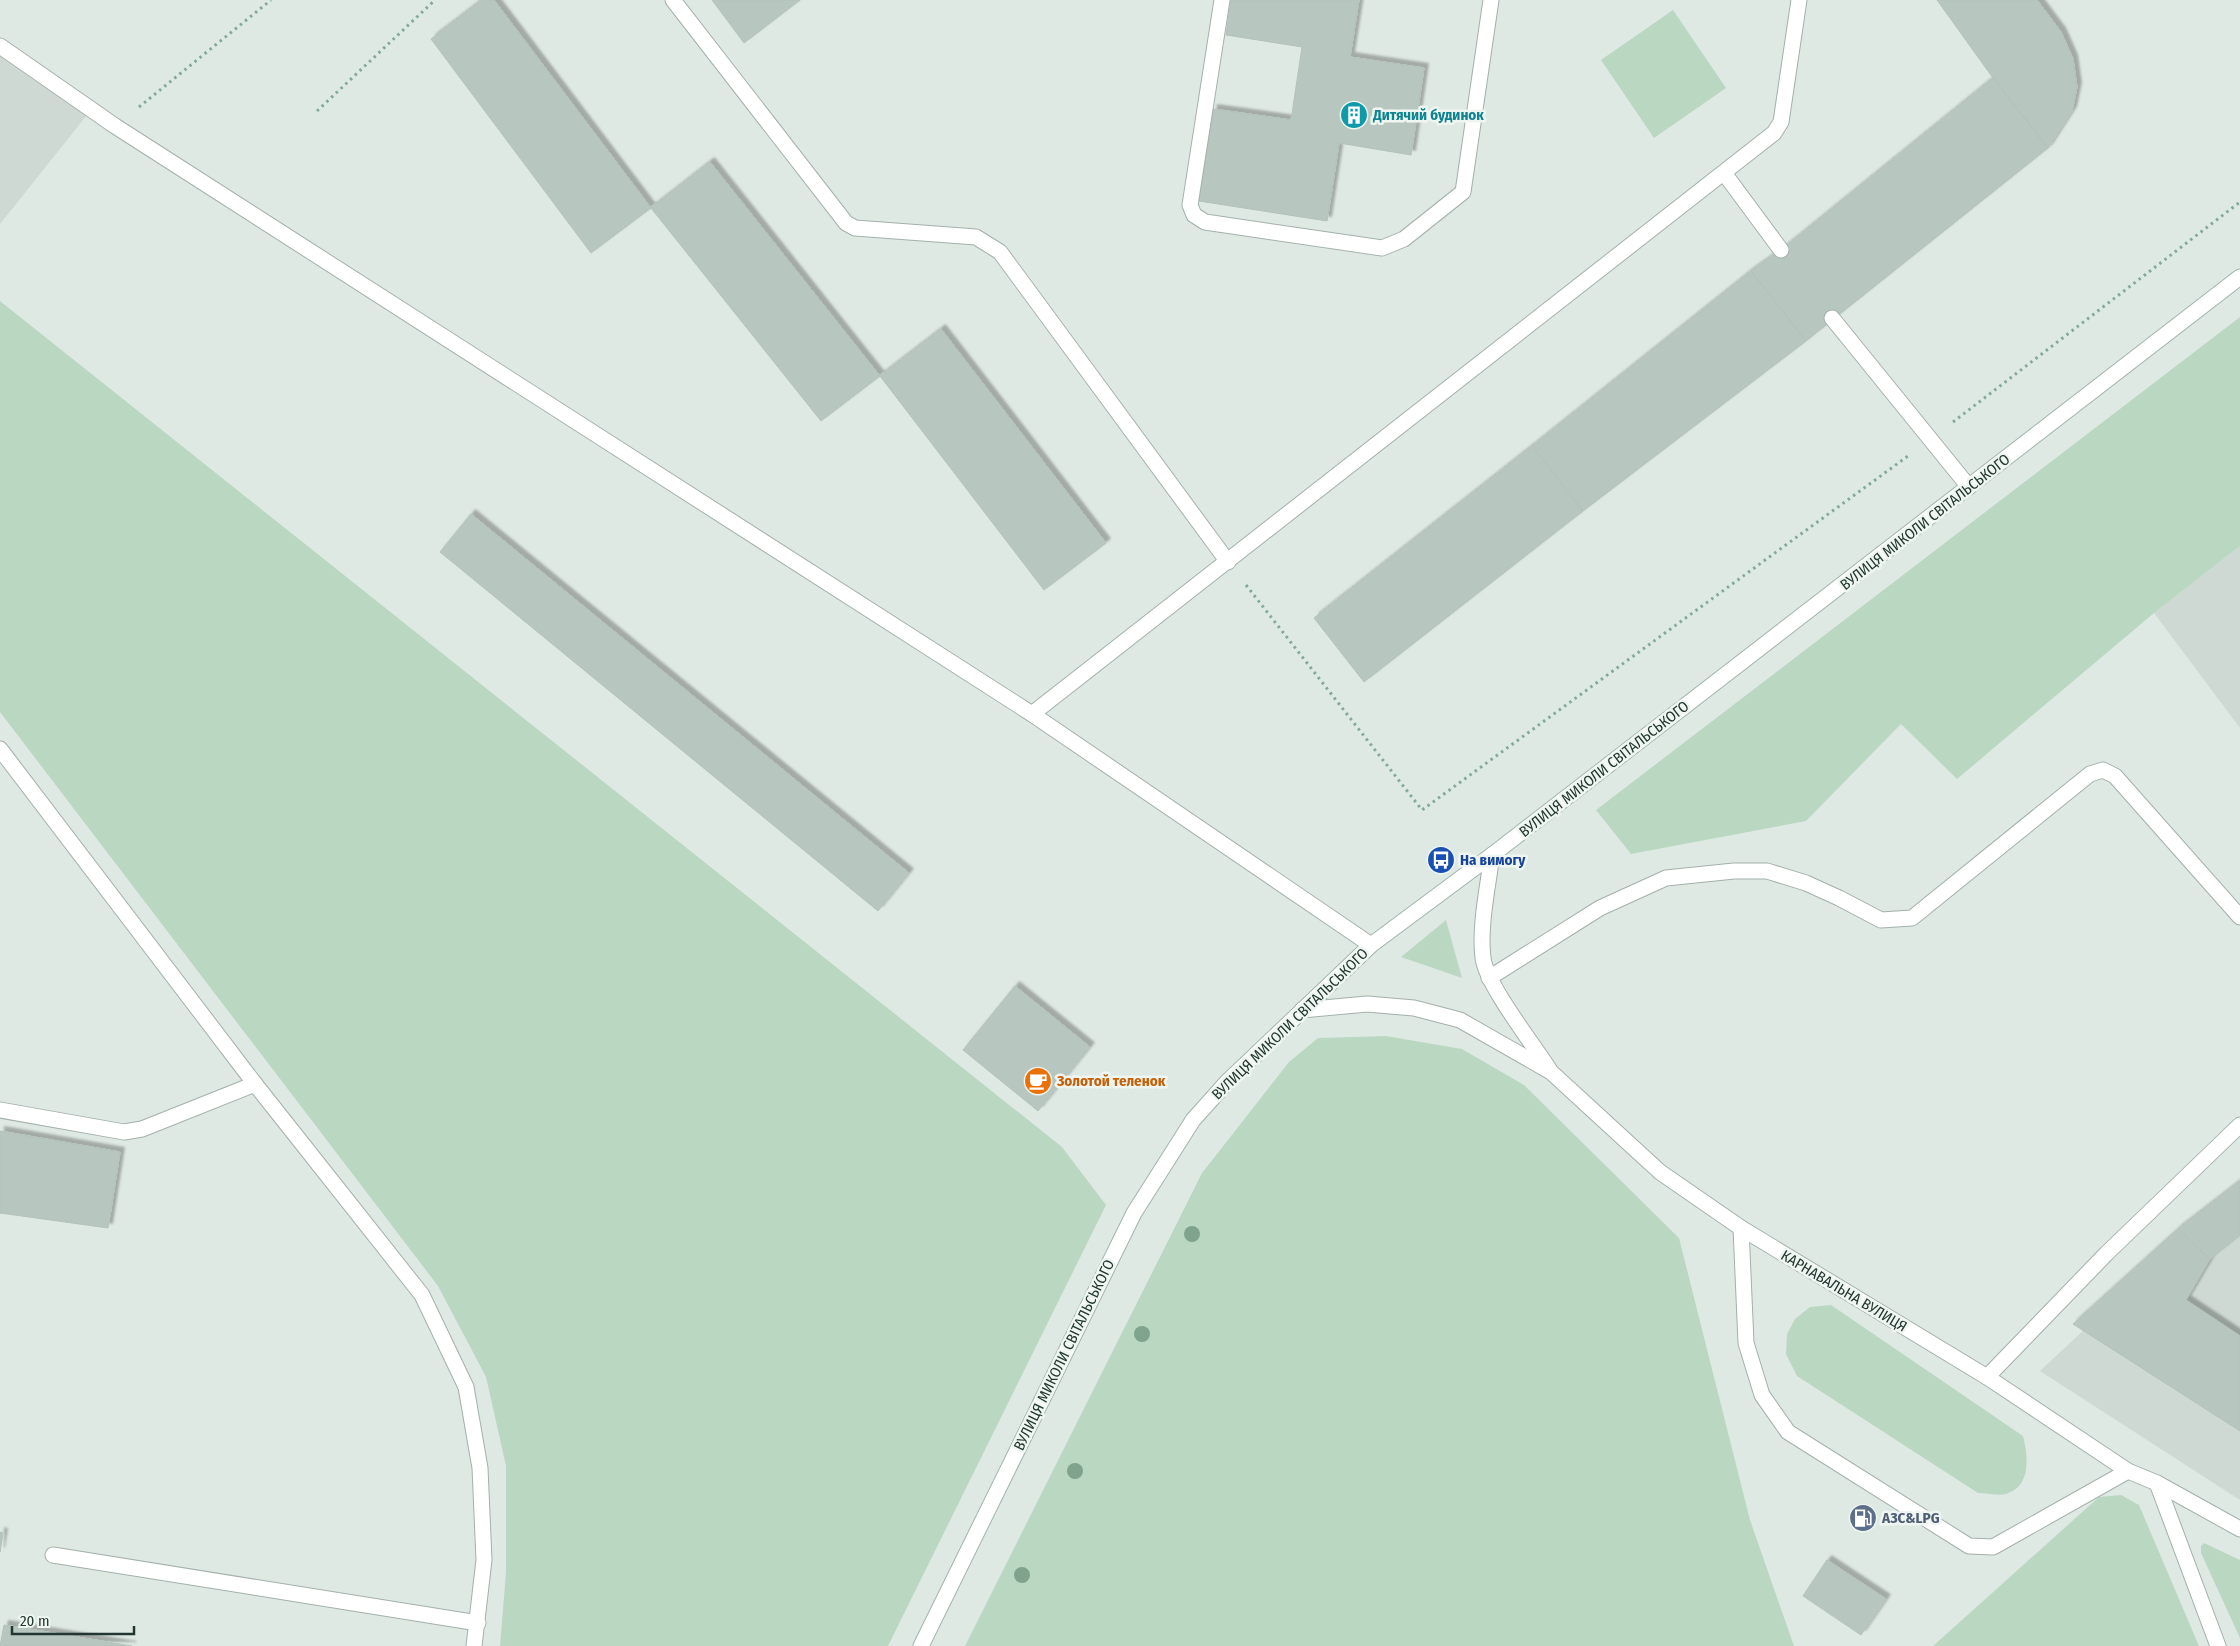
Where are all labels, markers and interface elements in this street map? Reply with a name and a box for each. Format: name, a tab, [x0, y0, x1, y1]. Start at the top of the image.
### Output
building icon: Дитячий будинок	[1339, 100, 1369, 130]
place label: Дитячий будинок	[1372, 106, 1484, 124]
street label: ВУЛИЦЯ МИКОЛИ СВІТАЛЬСЬКОГО	[1837, 450, 2013, 594]
street label: ВУЛИЦЯ МИКОЛИ СВІТАЛЬСЬКОГО	[1516, 697, 1692, 841]
bus stop icon: На вимогу	[1426, 845, 1456, 875]
place label: На вимогу	[1460, 851, 1526, 869]
street label: ВУЛИЦЯ МИКОЛИ СВІТАЛЬСЬКОГО	[1208, 944, 1372, 1104]
cafe icon: Золотой теленок	[1023, 1066, 1053, 1096]
place label: Золотой теленок	[1056, 1072, 1166, 1090]
street label: КАРНАВАЛЬНА ВУЛИЦЯ	[1778, 1246, 1910, 1336]
street label: ВУЛИЦЯ МИКОЛИ СВІТАЛЬСЬКОГО	[1010, 1257, 1118, 1453]
fuel station icon: АЗС&LPG	[1848, 1503, 1878, 1533]
place label: АЗС&LPG	[1881, 1509, 1940, 1527]
scale bar	[12, 1604, 135, 1636]
text: 20 m	[20, 1612, 50, 1630]

